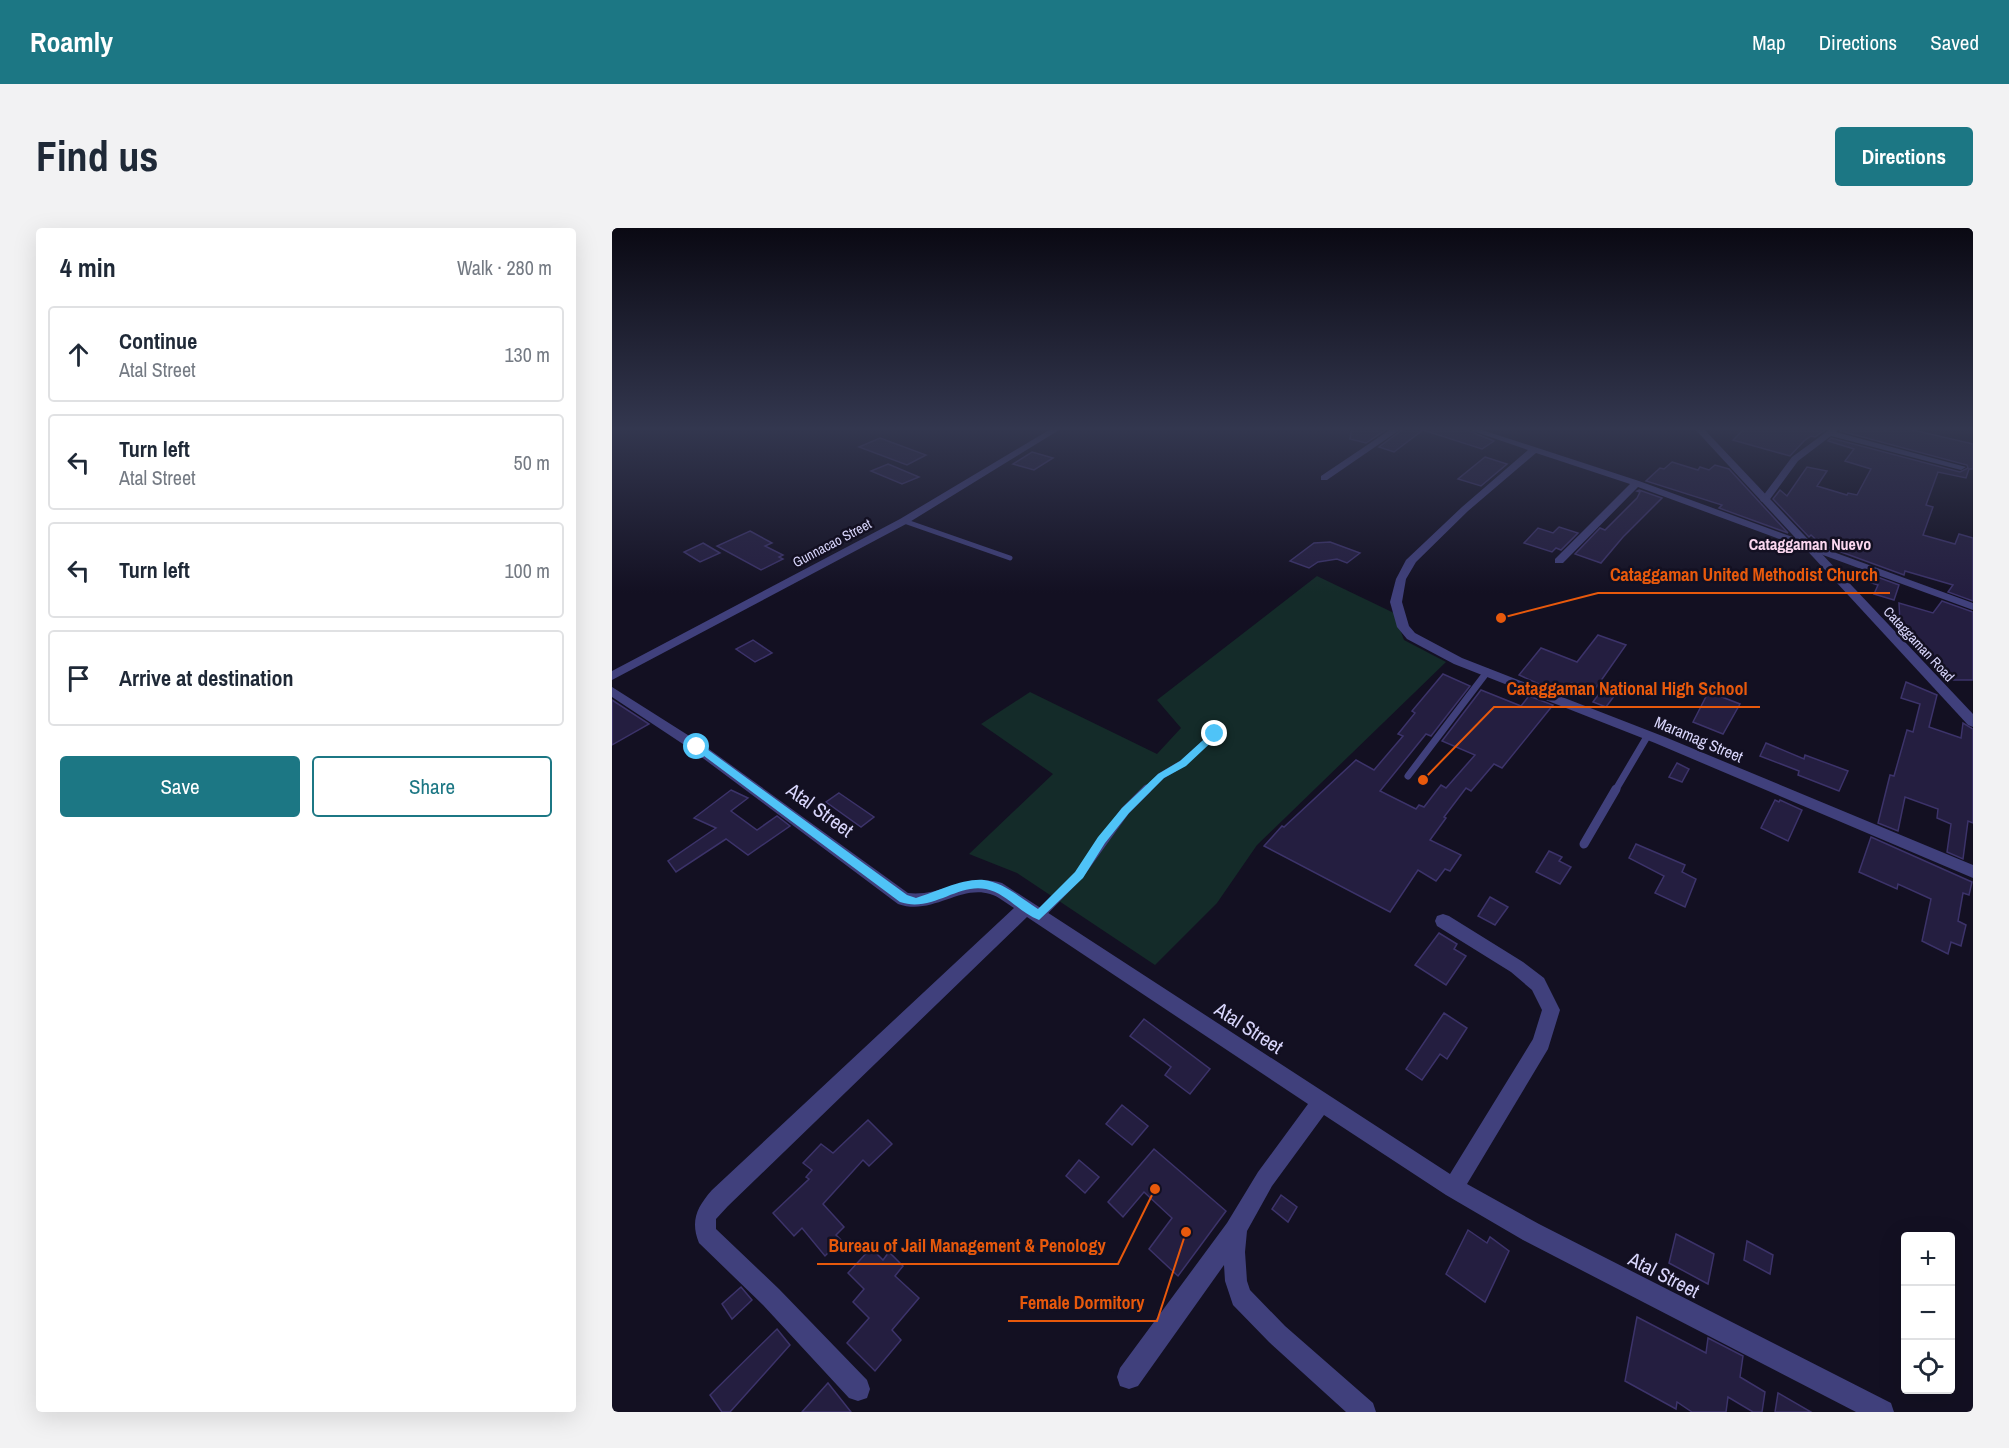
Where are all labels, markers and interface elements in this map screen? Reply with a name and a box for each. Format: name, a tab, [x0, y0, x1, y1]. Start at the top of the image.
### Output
text: Roamly	[30, 23, 113, 61]
text: Map	[1752, 28, 1786, 57]
text: Directions	[1819, 28, 1897, 57]
text: Saved	[1930, 28, 1979, 57]
button: Directions	[1835, 127, 1973, 186]
text: Find us	[36, 128, 158, 184]
text: 4 min	[60, 250, 116, 285]
text: Walk · 280 m	[457, 254, 552, 281]
text: Continue	[119, 326, 197, 356]
icon: ahead	[62, 338, 95, 371]
text: 130 m	[504, 341, 550, 368]
text: Atal Street	[119, 356, 196, 383]
text: Turn left	[119, 434, 190, 464]
icon: left	[62, 446, 95, 479]
text: 50 m	[514, 449, 550, 476]
text: Atal Street	[119, 464, 196, 491]
street label: Gunnacao Street	[789, 515, 875, 571]
district label: Cataggaman Nuevo	[1749, 533, 1871, 555]
icon: left	[62, 554, 95, 587]
text: Turn left	[119, 555, 190, 585]
text: 100 m	[504, 557, 550, 584]
callout: Cataggaman United Methodist Church	[1598, 557, 1890, 593]
text: Cataggaman United Methodist Church	[1610, 562, 1878, 587]
street label: Cataggaman Road	[1880, 603, 1958, 685]
icon: arrive	[62, 662, 95, 695]
text: Arrive at destination	[119, 663, 293, 693]
callout: Cataggaman National High School	[1494, 671, 1760, 707]
text: Cataggaman National High School	[1506, 676, 1748, 701]
street label: Maramag Street	[1651, 710, 1747, 768]
route end	[1201, 720, 1227, 746]
route start	[683, 733, 709, 759]
button: Save	[60, 756, 300, 817]
button: Share	[312, 756, 552, 817]
street label: Atal Street	[781, 776, 860, 843]
street label: Atal Street	[1209, 995, 1289, 1060]
callout: Bureau of Jail Management & Penology	[817, 1228, 1118, 1264]
map controls	[1901, 1232, 1955, 1394]
button: +	[1901, 1232, 1955, 1286]
text: Bureau of Jail Management & Penology	[828, 1233, 1106, 1258]
street label: Atal Street	[1623, 1245, 1705, 1304]
callout: Female Dormitory	[1008, 1285, 1157, 1321]
button: −	[1901, 1286, 1955, 1340]
text: Female Dormitory	[1020, 1290, 1145, 1315]
button: locate	[1901, 1340, 1955, 1394]

